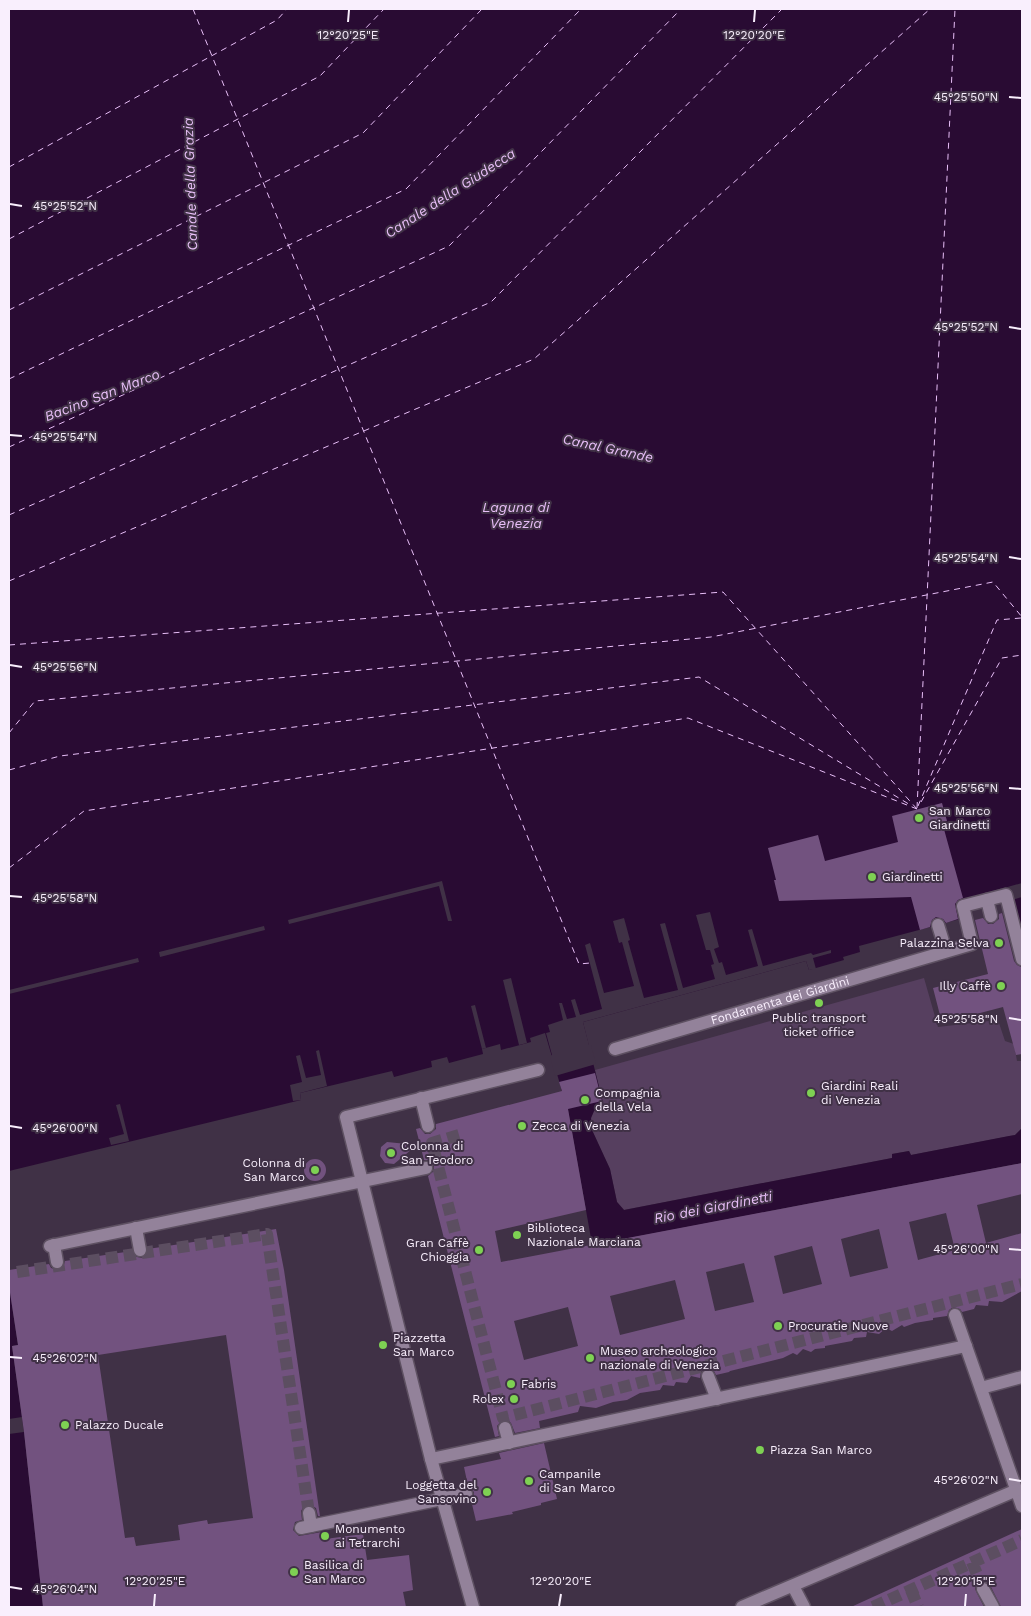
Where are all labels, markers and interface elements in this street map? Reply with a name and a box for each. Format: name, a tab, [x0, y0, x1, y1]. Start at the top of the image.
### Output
text: 12°20'25"E	[318, 28, 379, 42]
text: 12°20'20"E	[723, 28, 785, 42]
text: 45°25'50"N	[934, 90, 998, 104]
water label: Canale della Grazia	[180, 117, 200, 251]
water label: Canale della Giudecca	[382, 145, 518, 241]
text: 45°25'52"N	[33, 199, 97, 213]
text: 45°25'52"N	[934, 320, 998, 334]
water label: Bacino San Marco	[42, 366, 162, 424]
text: 45°25'54"N	[33, 430, 97, 444]
water label: Canal Grande	[561, 431, 655, 465]
water label: Laguna di Venezia	[482, 499, 550, 531]
text: 45°25'54"N	[934, 551, 998, 565]
text: 45°25'56"N	[33, 660, 97, 674]
text: 45°25'56"N	[934, 781, 998, 795]
place label: San Marco Giardinetti	[929, 804, 990, 832]
marker: San Marco Giardinetti	[913, 812, 925, 824]
place label: Giardinetti	[882, 870, 943, 884]
marker: Giardinetti	[866, 871, 878, 883]
text: 45°25'58"N	[33, 891, 97, 905]
place label: Palazzina Selva	[899, 936, 989, 950]
marker: Palazzina Selva	[993, 937, 1005, 949]
street label: Fondamenta dei Giardini	[709, 973, 851, 1027]
place label: Illy Caffè	[939, 979, 991, 993]
marker: Illy Caffè	[995, 980, 1007, 992]
marker: Public transport ticket office	[813, 997, 825, 1009]
place label: Public transport ticket office	[772, 1011, 866, 1039]
text: 45°25'58"N	[934, 1012, 998, 1026]
place label: Giardini Reali di Venezia	[821, 1079, 898, 1107]
place label: Compagnia della Vela	[595, 1086, 660, 1114]
marker: Giardini Reali di Venezia	[805, 1087, 817, 1099]
marker: Compagnia della Vela	[579, 1094, 591, 1106]
place label: Zecca di Venezia	[532, 1119, 630, 1133]
marker: Zecca di Venezia	[516, 1120, 528, 1132]
text: 45°26'00"N	[32, 1121, 98, 1135]
place label: Colonna di San Teodoro	[401, 1139, 473, 1167]
marker: Colonna di San Teodoro	[385, 1147, 397, 1159]
place label: Colonna di San Marco	[243, 1156, 305, 1184]
marker: Colonna di San Marco	[309, 1164, 321, 1176]
water label: Rio dei Giardinetti	[653, 1188, 774, 1226]
place label: Biblioteca Nazionale Marciana	[527, 1221, 641, 1249]
marker: Biblioteca Nazionale Marciana	[511, 1229, 523, 1241]
place label: Gran Caffè Chioggia	[406, 1236, 469, 1264]
text: 45°26'00"N	[933, 1242, 999, 1256]
marker: Gran Caffè Chioggia	[473, 1244, 485, 1256]
place label: Procuratie Nuove	[788, 1319, 888, 1333]
marker: Procuratie Nuove	[772, 1320, 784, 1332]
place label: Piazzetta San Marco	[393, 1331, 454, 1359]
marker: Piazzetta San Marco	[377, 1339, 389, 1351]
place label: Museo archeologico nazionale di Venezia	[600, 1344, 719, 1372]
text: 45°26'02"N	[32, 1351, 98, 1365]
marker: Museo archeologico nazionale di Venezia	[584, 1352, 596, 1364]
place label: Fabris	[521, 1377, 556, 1391]
marker: Fabris	[505, 1378, 517, 1390]
place label: Rolex	[472, 1392, 504, 1406]
marker: Rolex	[508, 1393, 520, 1405]
place label: Palazzo Ducale	[75, 1418, 164, 1432]
marker: Palazzo Ducale	[59, 1419, 71, 1431]
place label: Piazza San Marco	[770, 1443, 872, 1457]
marker: Piazza San Marco	[754, 1444, 766, 1456]
place label: Campanile di San Marco	[539, 1467, 615, 1495]
text: 45°26'02"N	[933, 1473, 999, 1487]
marker: Campanile di San Marco	[523, 1475, 535, 1487]
place label: Loggetta del Sansovino	[405, 1478, 477, 1506]
marker: Loggetta del Sansovino	[481, 1486, 493, 1498]
place label: Monumento ai Tetrarchi	[335, 1522, 405, 1550]
marker: Monumento ai Tetrarchi	[319, 1530, 331, 1542]
place label: Basilica di San Marco	[304, 1558, 365, 1586]
marker: Basilica di San Marco	[288, 1566, 300, 1578]
text: 12°20'25"E	[125, 1574, 186, 1588]
text: 12°20'20"E	[530, 1574, 592, 1588]
text: 12°20'15"E	[937, 1574, 996, 1588]
text: 45°26'04"N	[33, 1582, 97, 1596]

